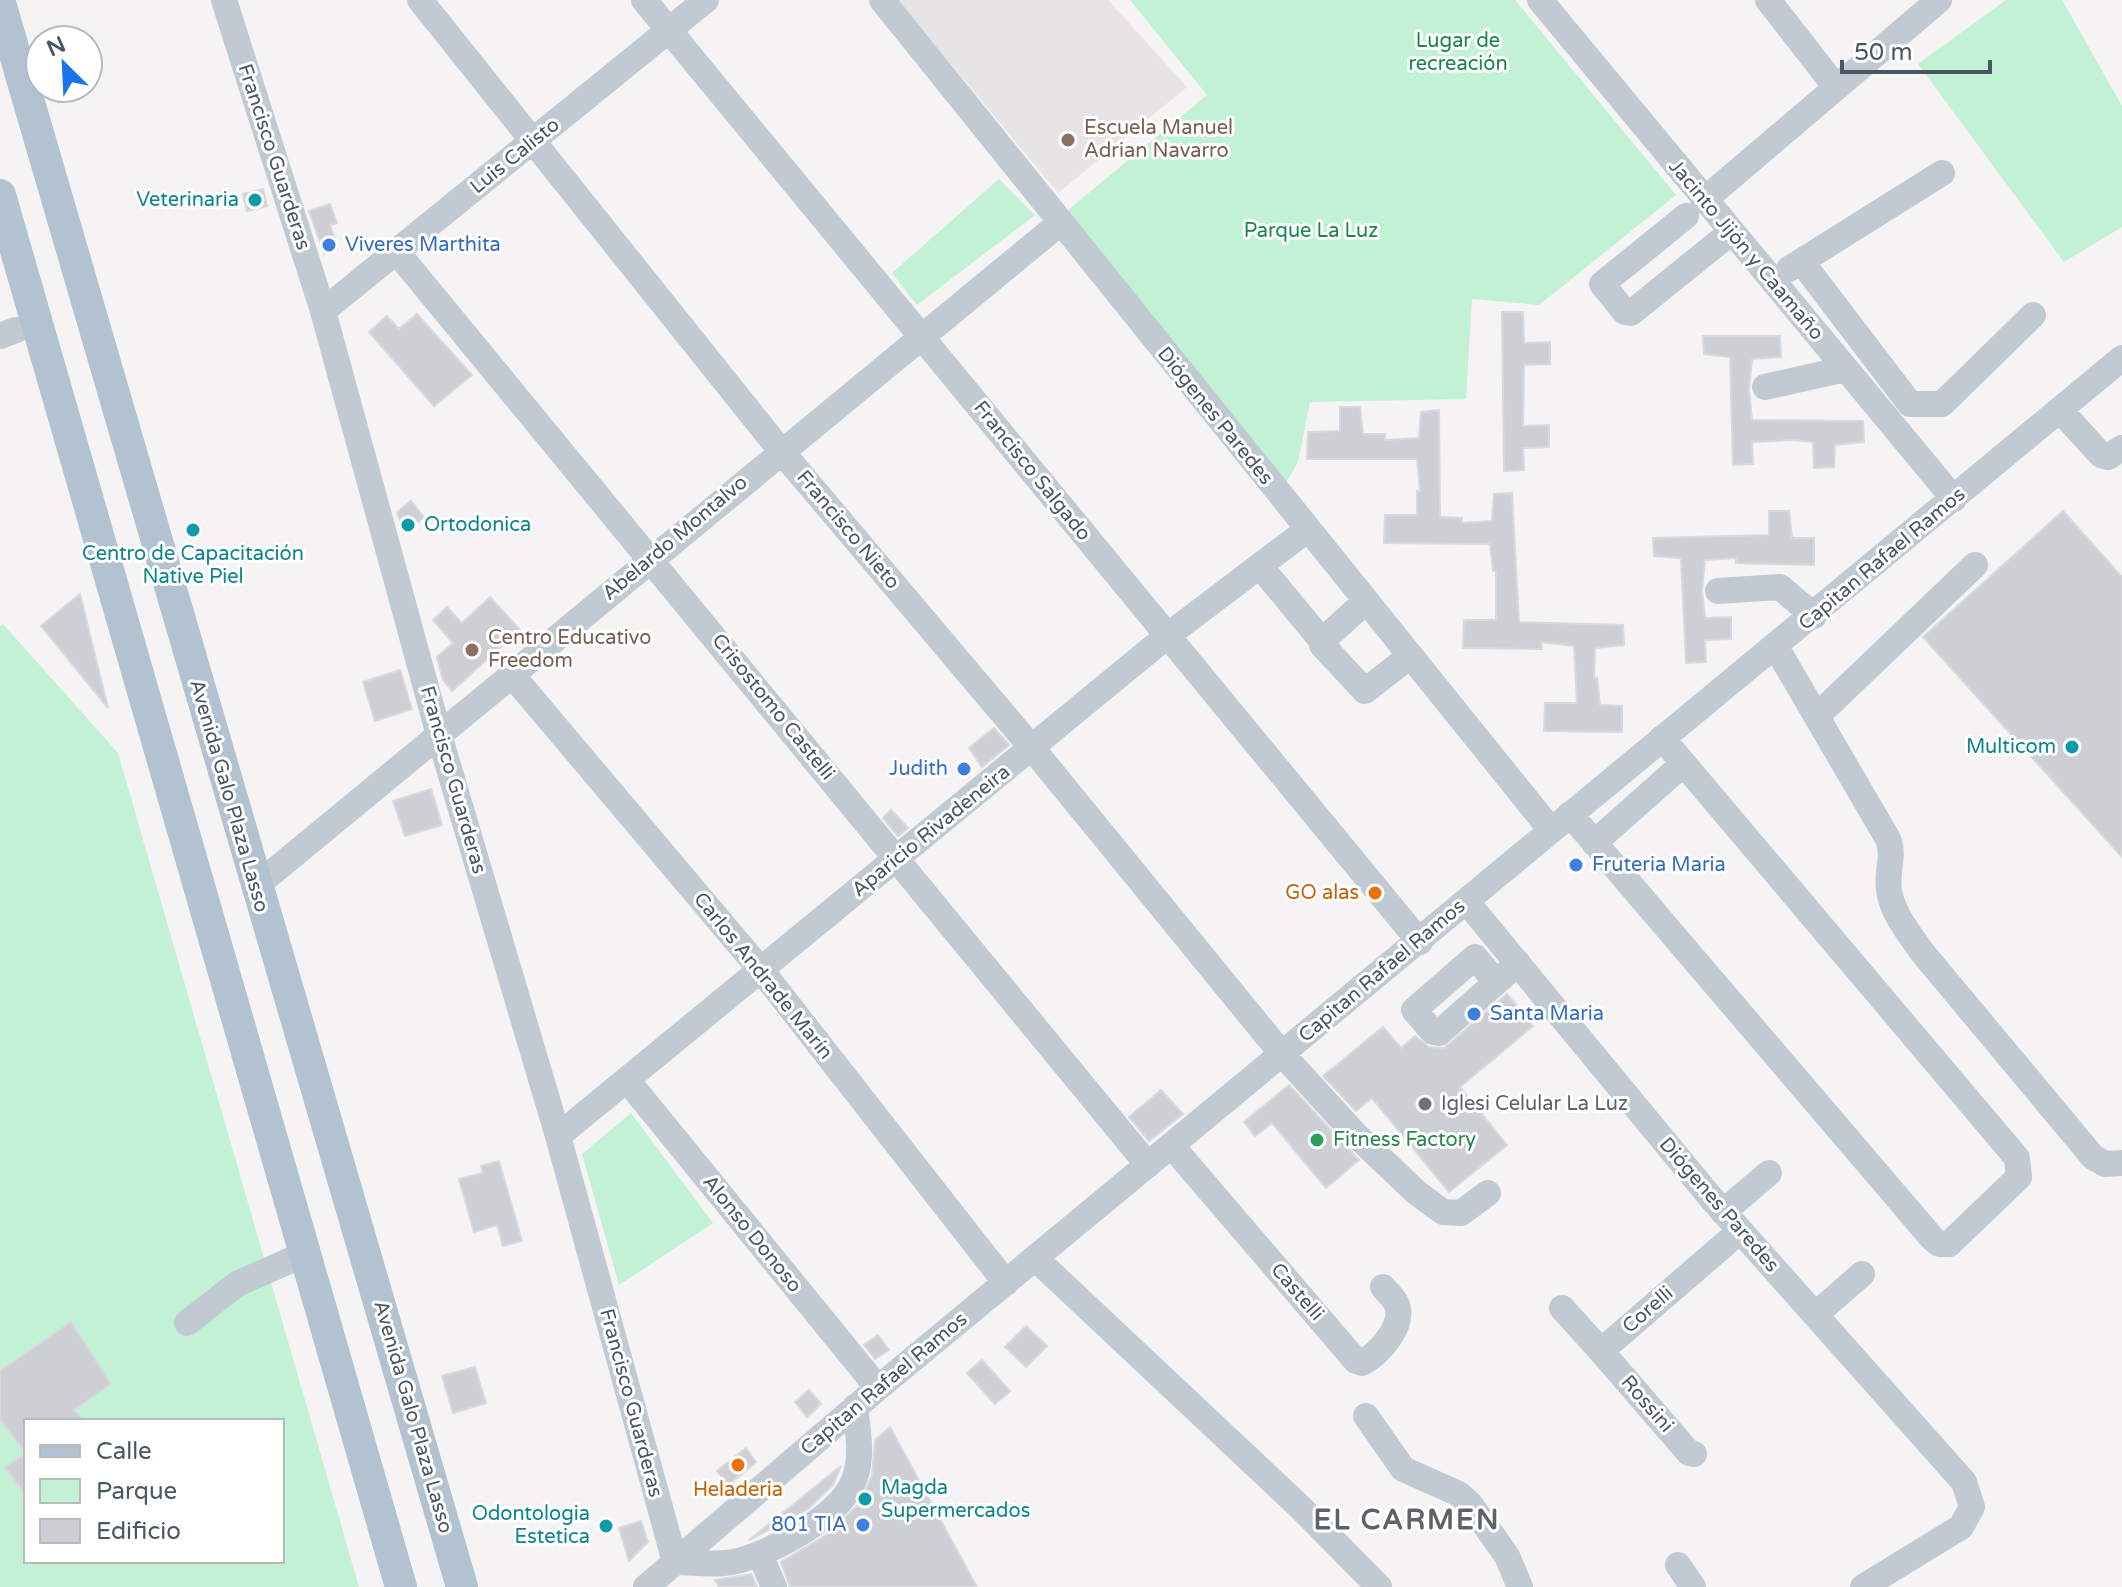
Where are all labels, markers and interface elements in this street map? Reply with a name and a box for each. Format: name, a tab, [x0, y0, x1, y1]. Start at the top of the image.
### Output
north arrow	[24, 24, 104, 104]
scale bar	[1842, 24, 1990, 74]
park label: Lugar de recreación	[1408, 29, 1508, 76]
text: N	[43, 31, 70, 62]
text: 50 m	[1854, 38, 1912, 67]
street label: Francisco Guarderas	[233, 61, 315, 253]
street label: Luis Calisto	[466, 113, 564, 199]
place label: Escuela Manuel Adrian Navarro	[1084, 116, 1233, 163]
marker: Escuela Manuel Adrian Navarro	[1059, 131, 1077, 149]
street label: Jacinto Jijón y Caamaño	[1663, 155, 1829, 345]
place label: Veterinaria	[136, 188, 239, 212]
marker: Veterinaria	[246, 191, 264, 209]
park label: Parque La Luz	[1244, 219, 1378, 243]
place label: Viveres Marthita	[345, 233, 501, 257]
marker: Viveres Marthita	[320, 236, 338, 254]
street label: Diógenes Paredes	[1152, 342, 1278, 490]
street label: Francisco Salgado	[968, 396, 1096, 546]
street label: Francisco Nieto	[791, 466, 905, 594]
street label: Abelardo Montalvo	[598, 470, 752, 606]
street label: Capitan Rafael Ramos	[1794, 482, 1970, 636]
place label: Ortodonica	[424, 513, 531, 537]
marker: Ortodonica	[399, 516, 417, 534]
marker: Centro de Capacitación Native Piel	[184, 521, 202, 539]
place label: Centro de Capacitación Native Piel	[82, 542, 304, 589]
place label: Centro Educativo Freedom	[488, 626, 651, 673]
street label: Crisostomo Castelli	[707, 629, 839, 785]
marker: Centro Educativo Freedom	[463, 641, 481, 659]
street label: Avenida Galo Plaza Lasso	[184, 677, 274, 915]
street label: Francisco Guarderas	[415, 683, 491, 877]
place label: Multicom	[1966, 735, 2056, 759]
marker: Multicom	[2063, 738, 2081, 756]
place label: Judith	[889, 757, 948, 781]
street label: Aparicio Rivadeneira	[847, 760, 1015, 902]
marker: Judith	[955, 760, 973, 778]
place label: Fruteria Maria	[1592, 853, 1726, 877]
marker: Fruteria Maria	[1567, 856, 1585, 874]
place label: GO alas	[1285, 881, 1359, 905]
marker: GO alas	[1366, 884, 1384, 902]
street label: Carlos Andrade Marín	[688, 888, 838, 1064]
street label: Capitan Rafael Ramos	[1294, 894, 1470, 1048]
place label: Santa Maria	[1490, 1002, 1604, 1026]
marker: Santa Maria	[1465, 1005, 1483, 1023]
place label: Iglesi Celular La Luz	[1441, 1092, 1628, 1116]
marker: Iglesi Celular La Luz	[1416, 1095, 1434, 1113]
place label: Fitness Factory	[1333, 1128, 1476, 1152]
marker: Fitness Factory	[1308, 1131, 1326, 1149]
street label: Diógenes Paredes	[1654, 1133, 1784, 1277]
street label: Alonso Donoso	[697, 1170, 807, 1298]
street label: Castelli	[1265, 1258, 1329, 1326]
street label: Corelli	[1618, 1281, 1678, 1339]
street label: Avenida Galo Plaza Lasso	[368, 1298, 458, 1536]
street label: Francisco Guarderas	[594, 1306, 668, 1500]
street label: Capitan Rafael Ramos	[796, 1307, 972, 1461]
street label: Rossini	[1616, 1371, 1678, 1437]
legend	[24, 1419, 284, 1563]
text: Calle	[96, 1437, 152, 1466]
marker: Heladeria	[729, 1456, 747, 1474]
place label: Magda Supermercados	[881, 1476, 1030, 1523]
text: Parque	[96, 1477, 177, 1506]
place label: Heladeria	[693, 1478, 783, 1502]
marker: Magda Supermercados	[856, 1490, 874, 1508]
place label: Odontologia Estetica	[472, 1502, 590, 1549]
district label: EL CARMEN	[1314, 1503, 1500, 1537]
place label: 801 TIA	[771, 1513, 847, 1537]
marker: 801 TIA	[854, 1516, 872, 1534]
text: Edificio	[96, 1517, 181, 1546]
marker: Odontologia Estetica	[597, 1517, 615, 1535]

